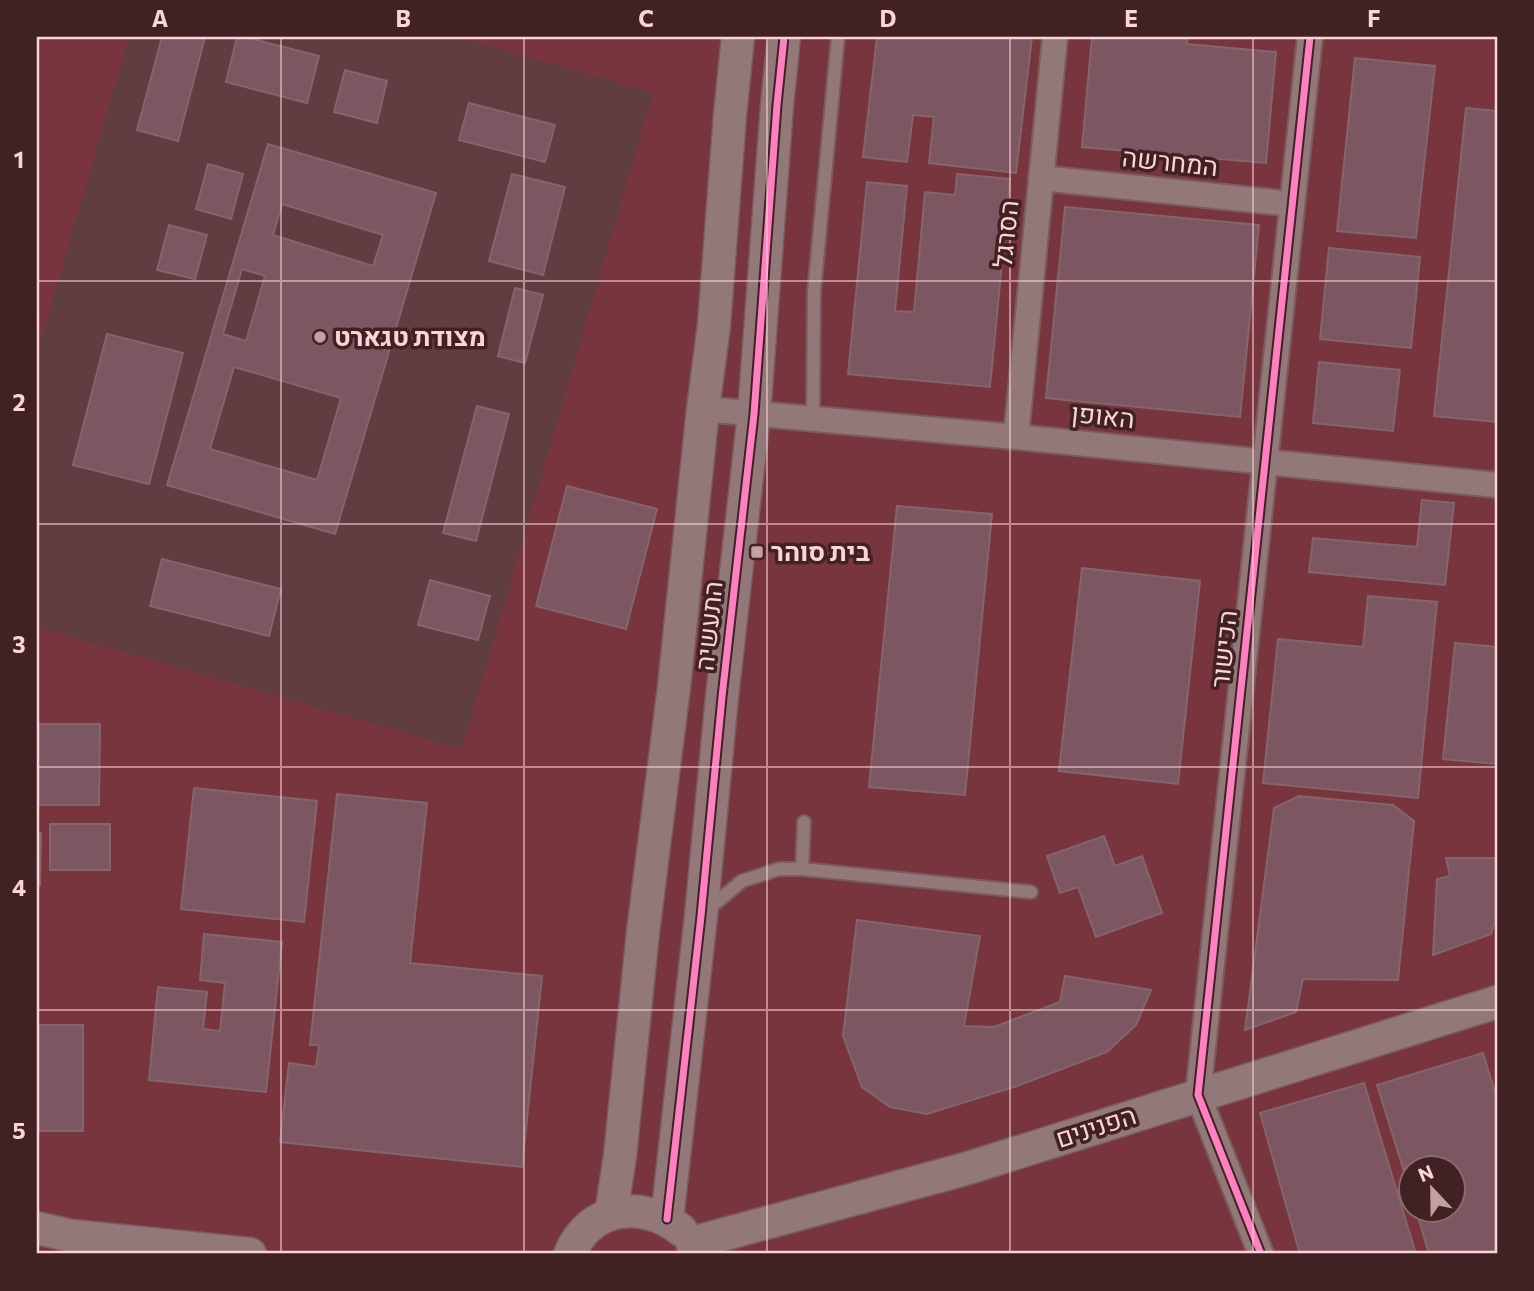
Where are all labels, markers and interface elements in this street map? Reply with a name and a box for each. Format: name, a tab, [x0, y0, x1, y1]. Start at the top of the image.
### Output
text: A	[152, 4, 169, 32]
text: B	[395, 4, 411, 32]
text: C	[638, 4, 654, 32]
text: D	[880, 4, 897, 32]
text: E	[1124, 4, 1138, 32]
text: F	[1367, 4, 1381, 32]
street label: המחרשה	[1121, 140, 1220, 181]
text: 1	[14, 145, 24, 173]
street label: הסרגל	[986, 198, 1023, 269]
place label: מצודת טגארט	[334, 320, 486, 351]
marker: מצודת טגארט	[312, 329, 328, 345]
text: 2	[12, 388, 26, 416]
street label: האופן	[1070, 396, 1136, 433]
place label: בית סוהר	[771, 535, 870, 566]
marker: בית סוהר	[749, 544, 765, 560]
street label: התעשיה	[687, 579, 728, 672]
street label: הכישור	[1203, 608, 1242, 689]
text: 3	[12, 630, 26, 658]
text: 4	[12, 873, 26, 901]
street label: הפנינים	[1051, 1098, 1140, 1153]
text: 5	[12, 1116, 26, 1144]
north arrow	[1398, 1154, 1468, 1224]
text: N	[1415, 1159, 1436, 1186]

